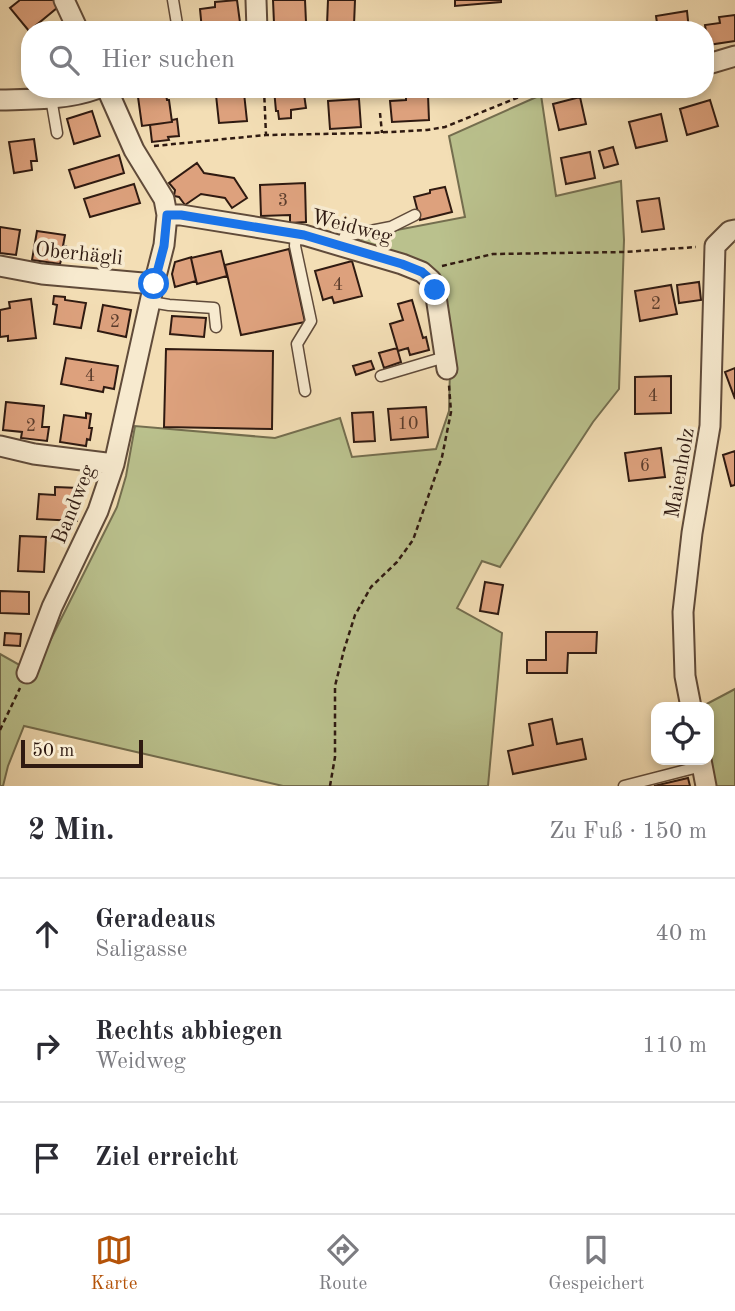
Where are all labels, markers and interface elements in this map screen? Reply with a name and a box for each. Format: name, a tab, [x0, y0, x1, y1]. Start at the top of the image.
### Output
search box	[21, 21, 714, 98]
icon: search	[45, 41, 83, 79]
text: Hier suchen	[101, 47, 235, 73]
house number: 3	[278, 192, 288, 210]
street label: Weidweg	[309, 207, 395, 249]
street label: Oberhägli	[34, 239, 124, 270]
route start	[138, 268, 169, 299]
route end	[419, 274, 450, 305]
house number: 4	[333, 276, 343, 294]
house number: 2	[651, 295, 661, 313]
house number: 2	[110, 313, 120, 331]
house number: 4	[85, 367, 95, 385]
house number: 4	[648, 387, 658, 405]
house number: 10	[398, 415, 418, 433]
house number: 2	[26, 417, 36, 435]
street label: Maienholz	[662, 426, 699, 520]
house number: 6	[640, 457, 650, 475]
street label: Bandweg	[49, 461, 100, 547]
map controls	[651, 702, 714, 765]
button: locate	[651, 702, 714, 765]
scale bar	[21, 737, 144, 769]
text: 50 m	[32, 742, 74, 761]
text: 2 Min.	[28, 816, 114, 846]
text: Zu Fuß · 150 m	[549, 820, 707, 843]
text: Geradeaus	[95, 907, 215, 933]
icon: ahead	[28, 915, 66, 953]
text: 40 m	[656, 922, 707, 945]
text: Saligasse	[95, 938, 187, 961]
text: Rechts abbiegen	[95, 1019, 283, 1045]
icon: right	[28, 1027, 66, 1065]
text: 110 m	[642, 1034, 707, 1057]
text: Weidweg	[95, 1050, 186, 1073]
icon: arrive	[28, 1139, 66, 1177]
text: Ziel erreicht	[95, 1145, 238, 1171]
tab: Karte	[91, 1231, 137, 1296]
tab: Route	[319, 1231, 367, 1296]
tab: Gespeichert	[548, 1231, 644, 1296]

